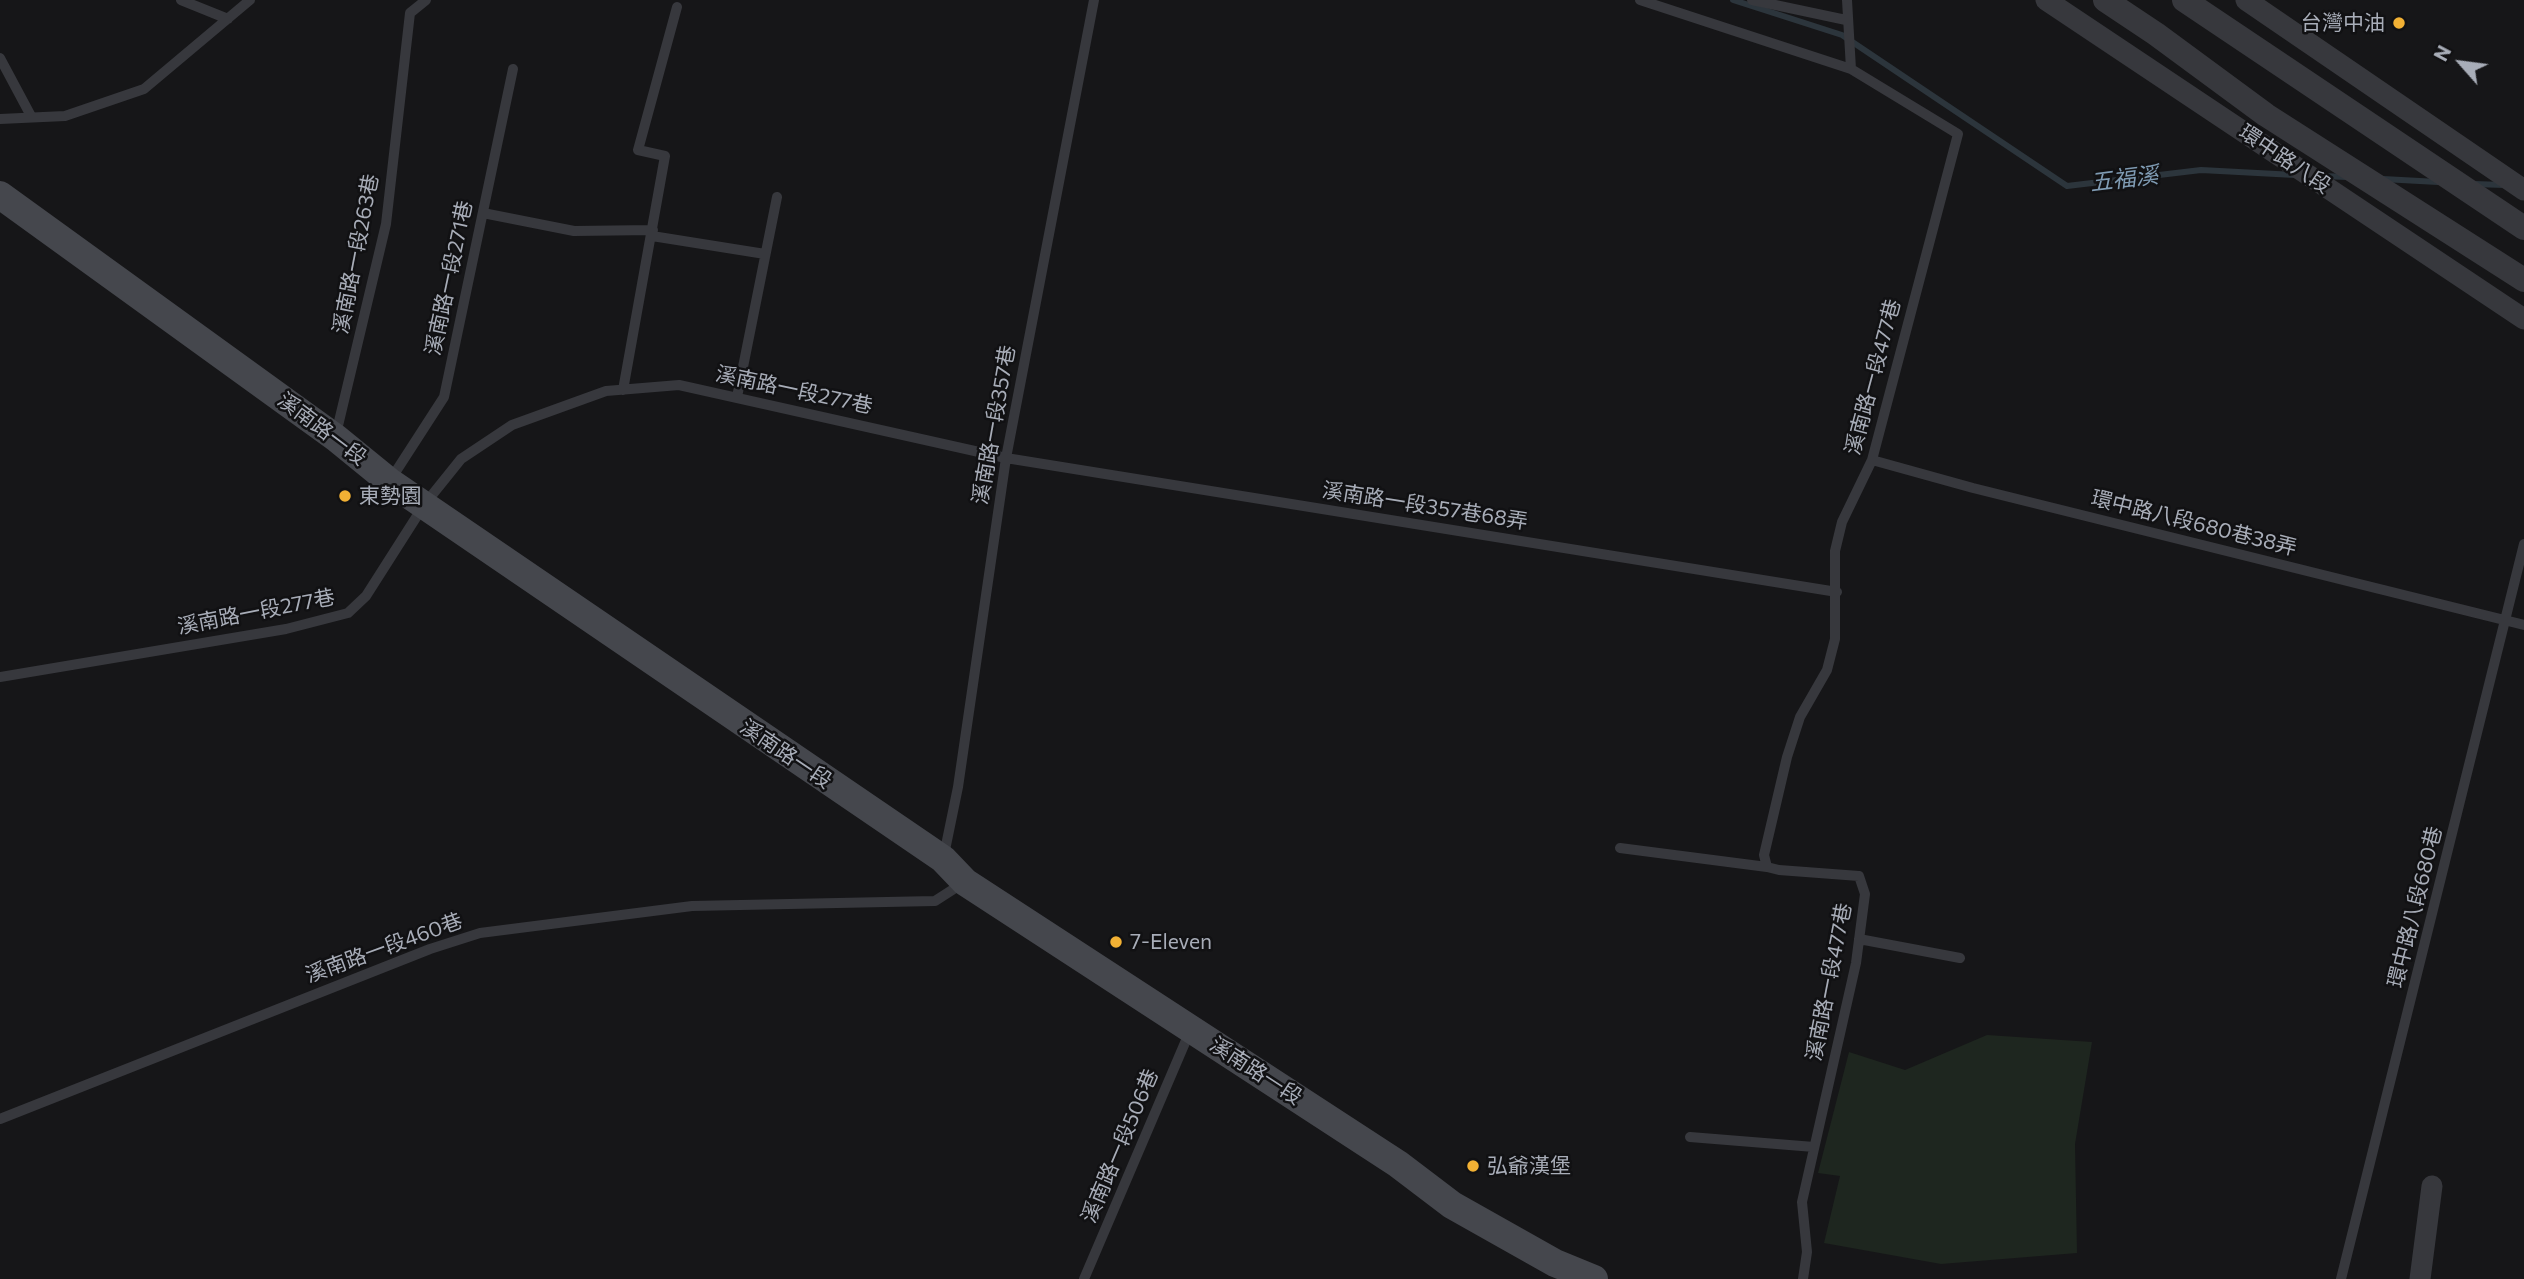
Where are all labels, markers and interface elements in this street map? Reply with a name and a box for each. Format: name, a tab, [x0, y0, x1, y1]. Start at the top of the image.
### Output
place label: 台灣中油	[2301, 10, 2385, 36]
marker: 台灣中油	[2391, 15, 2407, 31]
north arrow	[2426, 28, 2496, 98]
text: N	[2429, 41, 2456, 65]
street label: 環中路八段	[2234, 119, 2336, 199]
water label: 五福溪	[2088, 161, 2160, 197]
street label: 溪南路一段263巷	[328, 172, 384, 336]
street label: 溪南路一段271巷	[420, 198, 478, 358]
street label: 溪南路一段477巷	[1840, 296, 1906, 458]
street label: 溪南路一段357巷	[968, 343, 1020, 507]
street label: 溪南路一段277巷	[713, 361, 875, 419]
street label: 溪南路一段	[272, 387, 372, 471]
street label: 溪南路一段357巷68弄	[1320, 477, 1530, 535]
place label: 東勢園	[359, 483, 422, 509]
street label: 環中路八段680巷38弄	[2089, 485, 2299, 561]
marker: 東勢園	[337, 488, 353, 504]
street label: 溪南路一段277巷	[175, 584, 337, 640]
street label: 溪南路一段	[735, 714, 837, 794]
street label: 環中路八段680巷	[2383, 824, 2447, 990]
street label: 溪南路一段477巷	[1801, 901, 1857, 1063]
street label: 溪南路一段460巷	[302, 908, 466, 988]
place label: 7-Eleven	[1130, 929, 1212, 955]
marker: 7-Eleven	[1108, 934, 1124, 950]
street label: 溪南路一段	[1205, 1032, 1307, 1110]
street label: 溪南路一段506巷	[1076, 1065, 1164, 1227]
place label: 弘爺漢堡	[1487, 1153, 1571, 1179]
marker: 弘爺漢堡	[1465, 1158, 1481, 1174]

